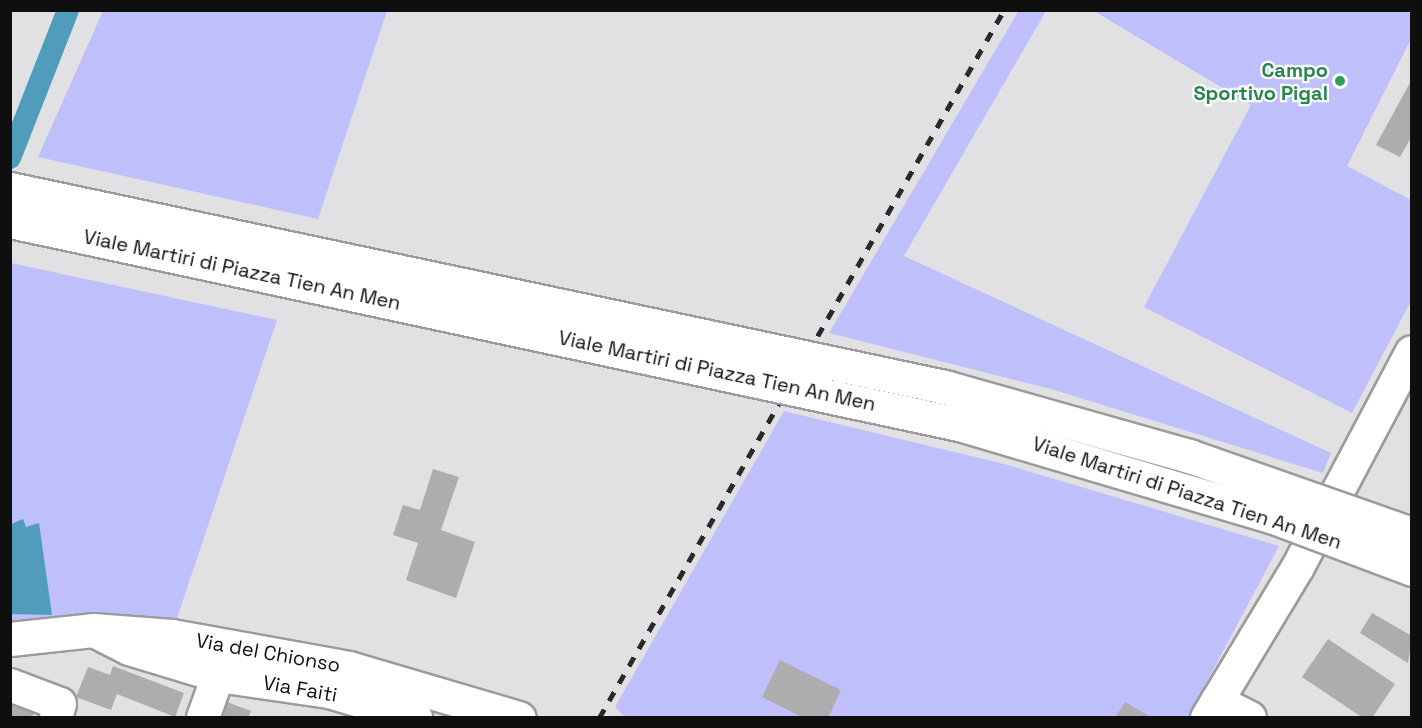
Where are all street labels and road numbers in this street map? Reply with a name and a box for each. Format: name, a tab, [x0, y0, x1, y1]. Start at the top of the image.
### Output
street label: Viale Martiri di Piazza Tien An Men	[81, 225, 403, 315]
street label: Viale Martiri di Piazza Tien An Men	[556, 326, 878, 416]
street label: Viale Martiri di Piazza Tien An Men	[1029, 431, 1345, 555]
street label: Via del Chionso	[194, 628, 342, 678]
street label: Via Faiti	[261, 671, 339, 707]

